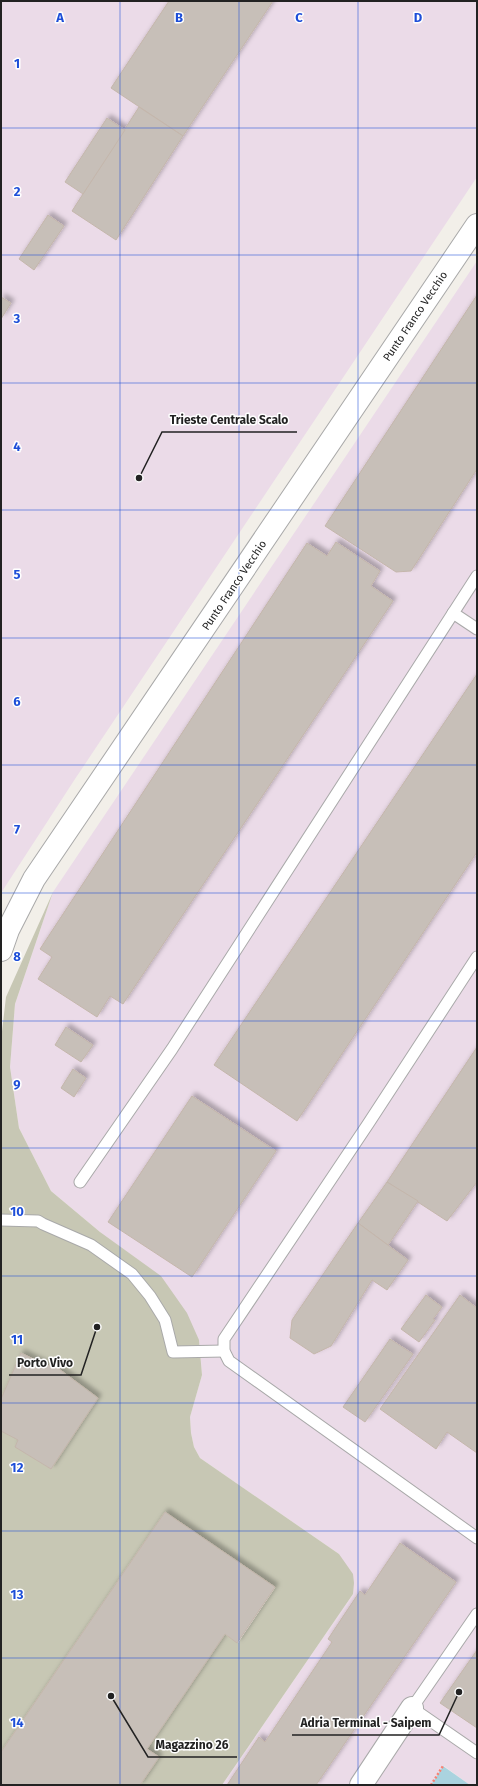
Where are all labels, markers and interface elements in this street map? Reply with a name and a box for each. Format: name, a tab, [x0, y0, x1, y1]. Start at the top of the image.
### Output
text: A	[55, 10, 64, 25]
text: B	[175, 10, 183, 25]
text: C	[295, 10, 303, 25]
text: D	[414, 10, 423, 25]
text: 1	[14, 56, 20, 71]
text: 2	[14, 184, 21, 199]
street label: Punto Franco Vecchio	[380, 269, 450, 364]
text: 3	[13, 311, 21, 326]
callout: Trieste Centrale Scalo	[162, 408, 297, 432]
text: Trieste Centrale Scalo	[170, 413, 288, 427]
text: 4	[13, 439, 21, 454]
street label: Punto Franco Vecchio	[199, 538, 269, 633]
text: 5	[14, 567, 21, 582]
text: 6	[13, 694, 21, 709]
text: 7	[14, 822, 20, 837]
text: 8	[13, 949, 21, 964]
text: 9	[13, 1077, 21, 1092]
text: 10	[10, 1204, 24, 1219]
text: 11	[11, 1332, 23, 1347]
callout: Porto Vivo	[9, 1351, 81, 1375]
text: Porto Vivo	[17, 1356, 73, 1370]
text: 12	[11, 1460, 24, 1475]
text: 13	[11, 1587, 24, 1602]
callout: Adria Terminal - Saipem	[292, 1711, 439, 1735]
text: 14	[10, 1715, 24, 1730]
text: Adria Terminal - Saipem	[300, 1716, 431, 1730]
callout: Magazzino 26	[148, 1733, 237, 1757]
text: Magazzino 26	[156, 1738, 229, 1752]

